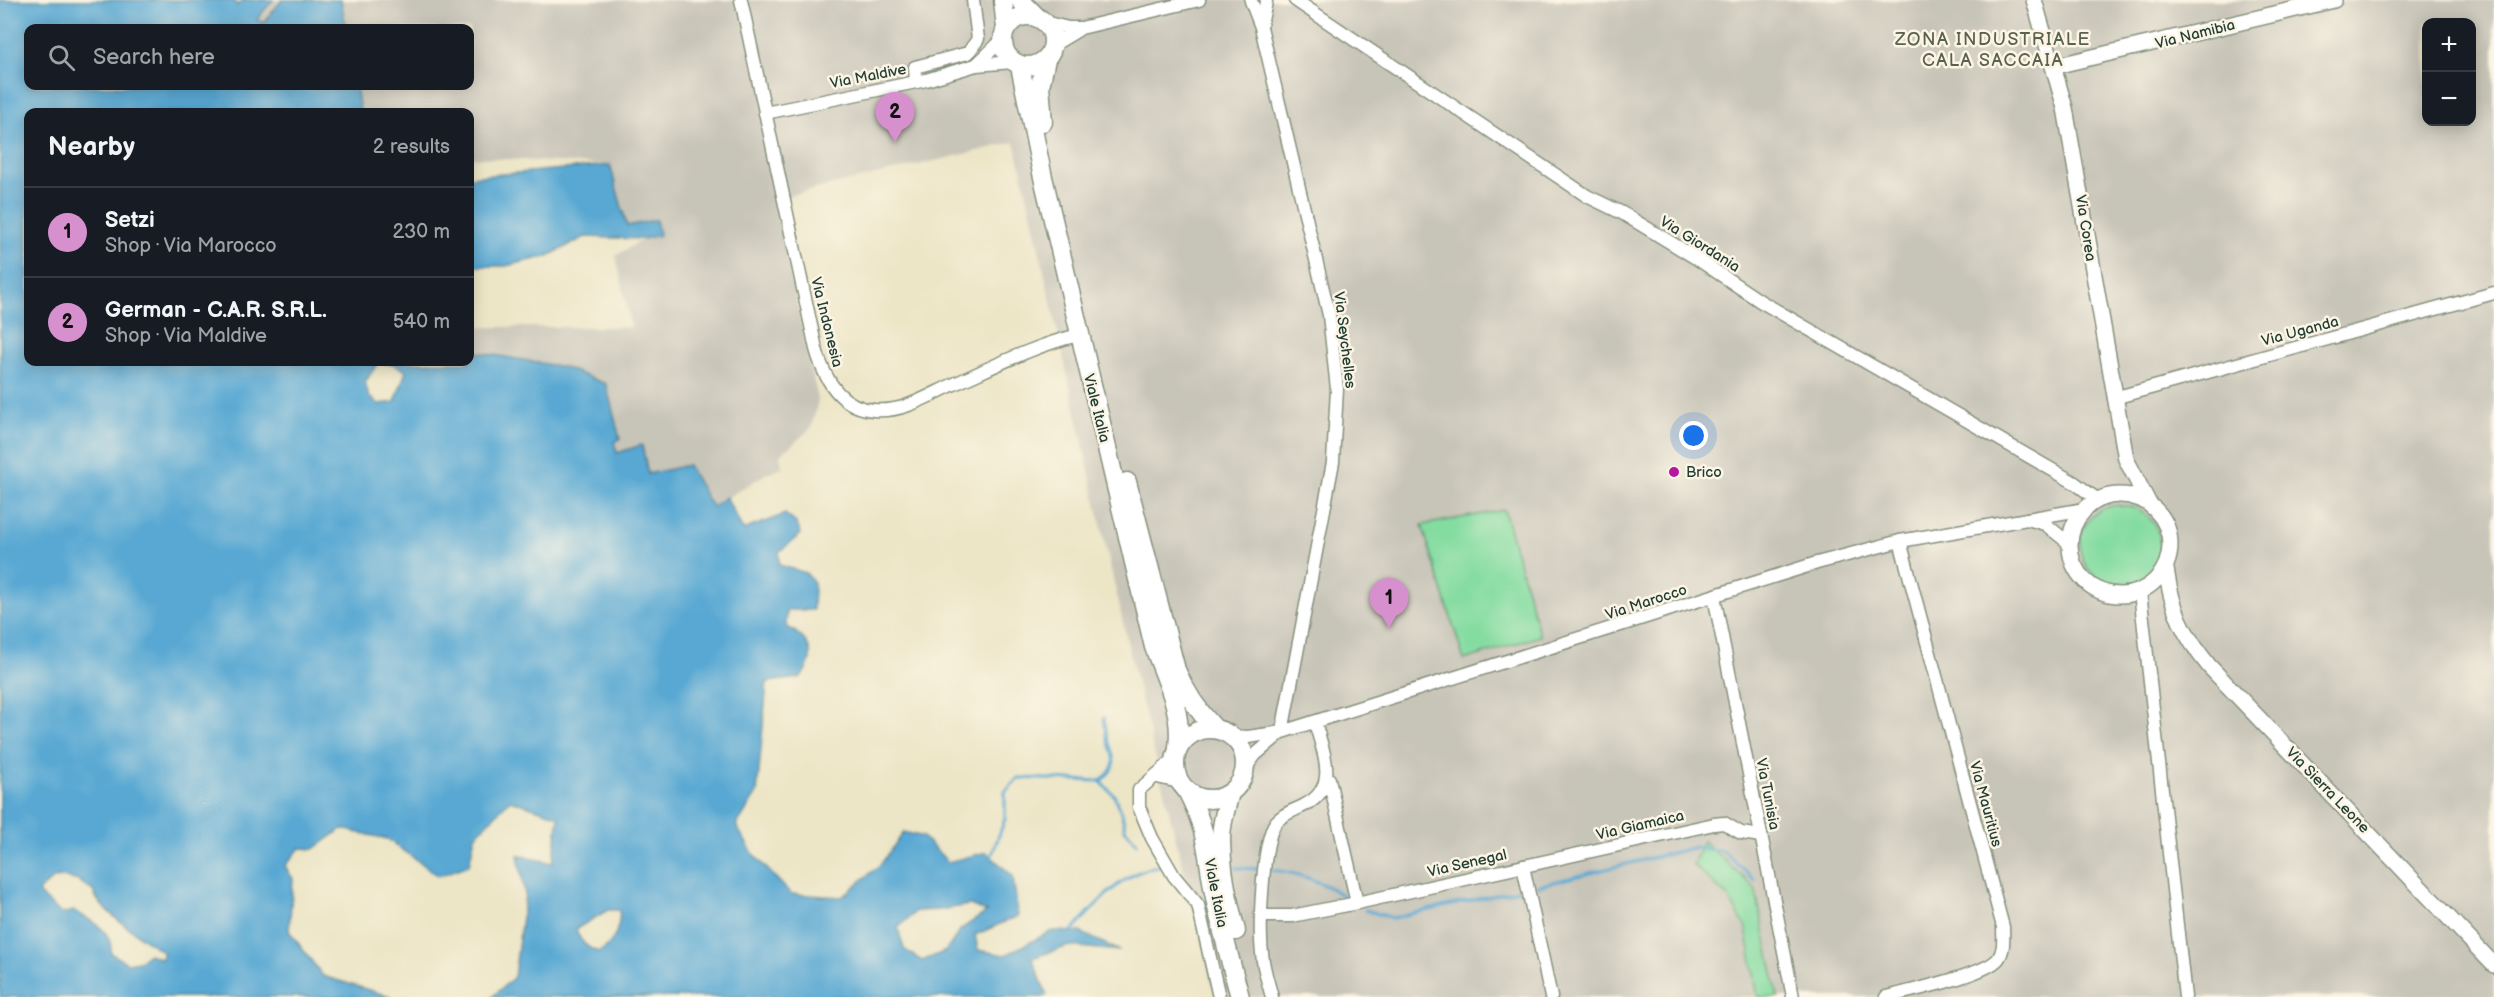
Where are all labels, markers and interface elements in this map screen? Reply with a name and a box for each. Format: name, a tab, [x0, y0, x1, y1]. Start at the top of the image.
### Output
street label: Via Namibia	[2153, 15, 2237, 54]
map controls	[2422, 18, 2476, 126]
button: +	[2422, 18, 2476, 72]
search box	[24, 24, 474, 90]
district label: ZONA INDUSTRIALE CALA SACCAIA	[1894, 29, 2091, 71]
icon: search	[45, 41, 78, 74]
text: Search here	[93, 44, 215, 71]
street label: Via Maldive	[828, 60, 908, 93]
button: −	[2422, 72, 2476, 126]
pin: 2	[876, 92, 914, 142]
text: Nearby	[48, 132, 135, 163]
text: 2 results	[373, 135, 450, 159]
street label: Via Corea	[2071, 193, 2100, 263]
text: Setzi	[105, 207, 155, 234]
street label: Via Giordania	[1656, 212, 1743, 277]
text: 1	[63, 220, 72, 244]
text: 230 m	[393, 220, 450, 244]
text: Shop · Via Marocco	[105, 234, 277, 258]
street label: Via Indonesia	[806, 275, 847, 369]
street label: Via Seychelles	[1329, 291, 1360, 390]
text: German - C.A.R. S.R.L.	[105, 297, 327, 324]
text: 2	[62, 310, 73, 334]
text: 540 m	[393, 310, 450, 334]
street label: Via Uganda	[2260, 312, 2341, 351]
text: Shop · Via Maldive	[105, 324, 267, 348]
street label: Viale Italia	[1079, 372, 1114, 444]
your location	[1679, 421, 1708, 450]
place label: Brico	[1686, 463, 1722, 482]
marker: Brico	[1667, 465, 1681, 479]
pin: 1	[1370, 578, 1408, 628]
street label: Via Marocco	[1603, 580, 1689, 625]
street label: Via Sierra Leone	[2282, 743, 2374, 837]
street label: Via Tunisia	[1751, 757, 1784, 831]
street label: Via Mauritius	[1965, 759, 2006, 850]
street label: Via Giamaica	[1594, 806, 1686, 845]
street label: Via Senegal	[1426, 845, 1509, 882]
street label: Viale Italia	[1199, 857, 1232, 929]

